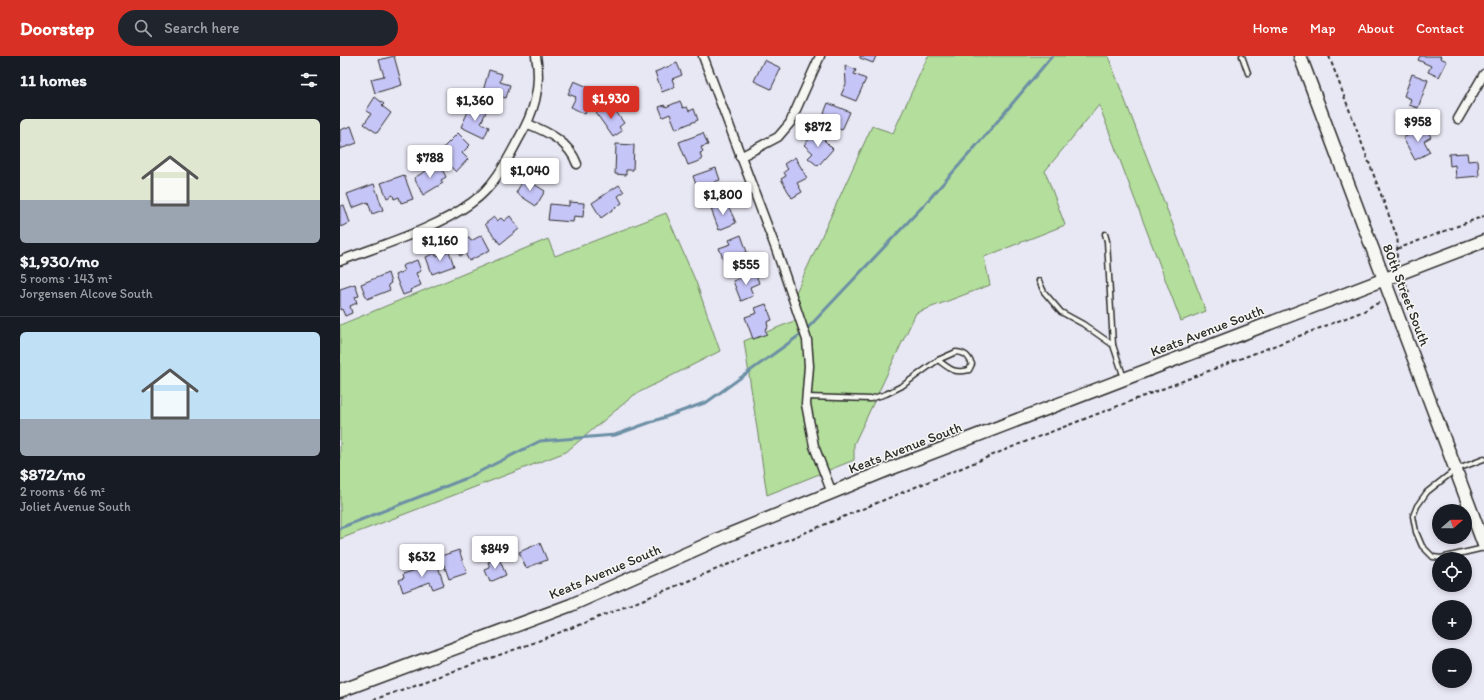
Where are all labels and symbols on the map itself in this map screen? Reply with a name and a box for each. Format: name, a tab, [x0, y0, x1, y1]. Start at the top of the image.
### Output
pin: $1,930	[578, 86, 644, 120]
pin: $1,360	[442, 88, 508, 122]
pin: $958	[1394, 109, 1442, 143]
pin: $872	[794, 114, 842, 148]
pin: $788	[406, 145, 454, 179]
pin: $1,040	[497, 158, 563, 192]
pin: $1,800	[690, 182, 756, 216]
pin: $1,160	[407, 228, 473, 262]
street label: 80th Street South	[1379, 242, 1433, 349]
pin: $555	[722, 252, 770, 286]
street label: Keats Avenue South	[1148, 302, 1266, 360]
street label: Keats Avenue South	[846, 419, 964, 477]
north arrow	[1432, 504, 1472, 544]
pin: $849	[471, 536, 519, 570]
street label: Keats Avenue South	[547, 541, 663, 603]
pin: $632	[398, 544, 446, 578]

